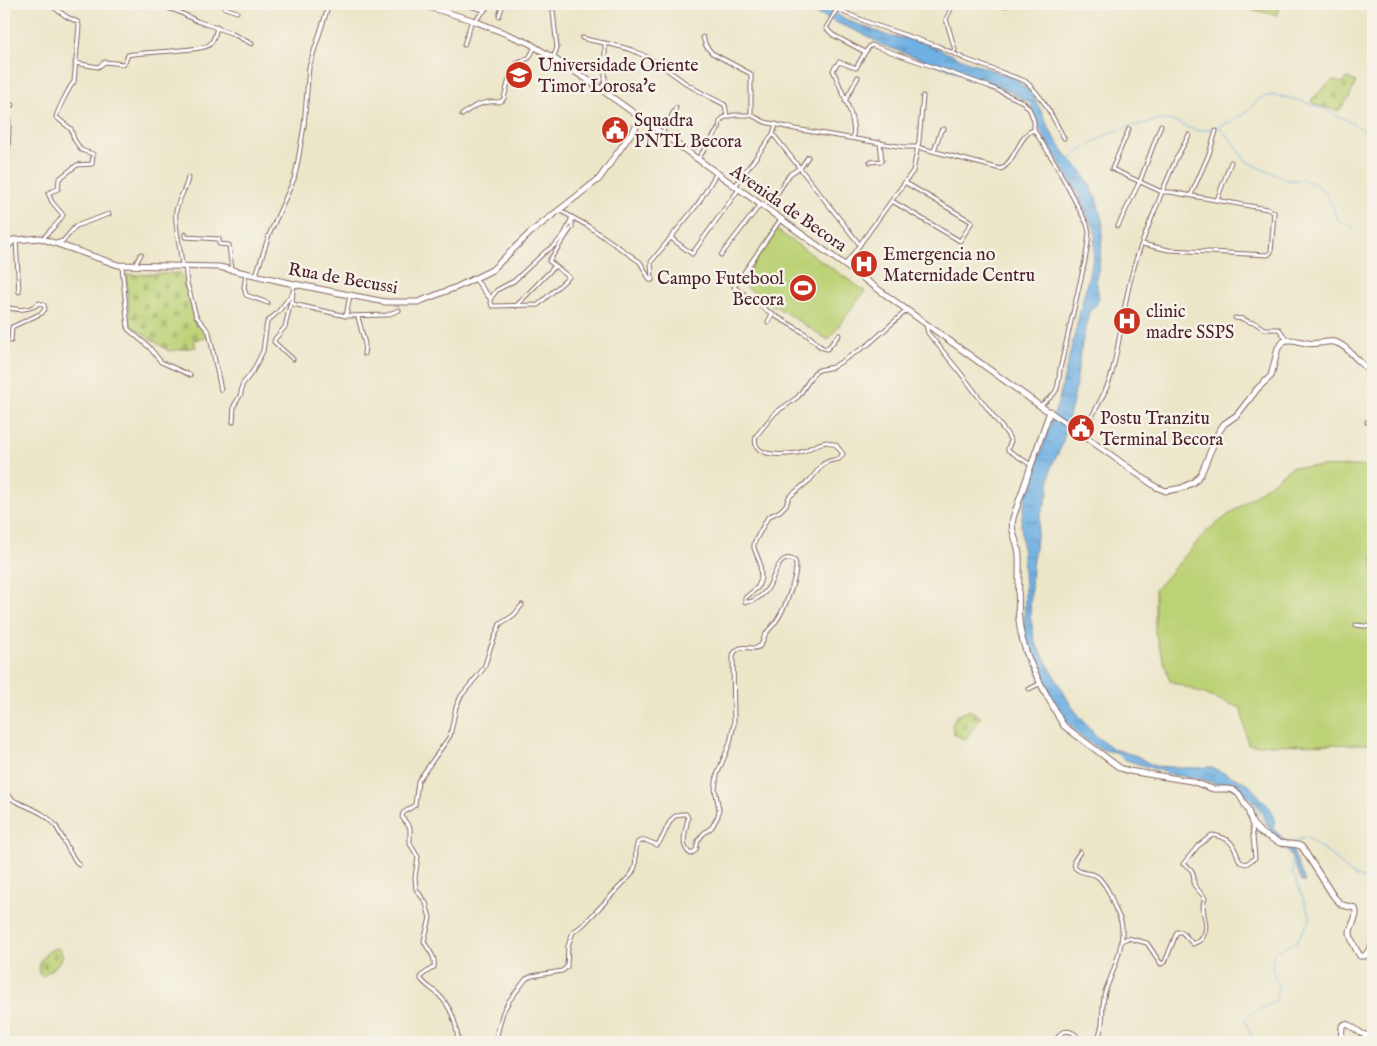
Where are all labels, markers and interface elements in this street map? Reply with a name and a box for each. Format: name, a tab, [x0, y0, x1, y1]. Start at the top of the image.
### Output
place label: Universidade Oriente Timor Lorosa'e	[538, 55, 699, 99]
school or university icon: Universidade Oriente Timor Lorosa'e	[504, 60, 534, 90]
place label: Squadra PNTL Becora	[634, 110, 742, 154]
public building icon: Squadra PNTL Becora	[600, 115, 630, 145]
street label: Avenida de Becora	[724, 160, 851, 258]
place label: Emergencia no Maternidade Centru	[883, 244, 1035, 288]
hospital icon: Emergencia no Maternidade Centru	[849, 249, 879, 279]
street label: Rua de Becussi	[286, 259, 400, 300]
place label: Campo Futebool Becora	[657, 268, 784, 312]
sports icon: Campo Futebool Becora	[788, 273, 818, 303]
place label: clinic madre SSPS	[1146, 301, 1234, 345]
hospital icon: clinic madre SSPS	[1112, 306, 1142, 336]
place label: Postu Tranzitu Terminal Becora	[1100, 408, 1224, 452]
public building icon: Postu Tranzitu Terminal Becora	[1066, 413, 1096, 443]

